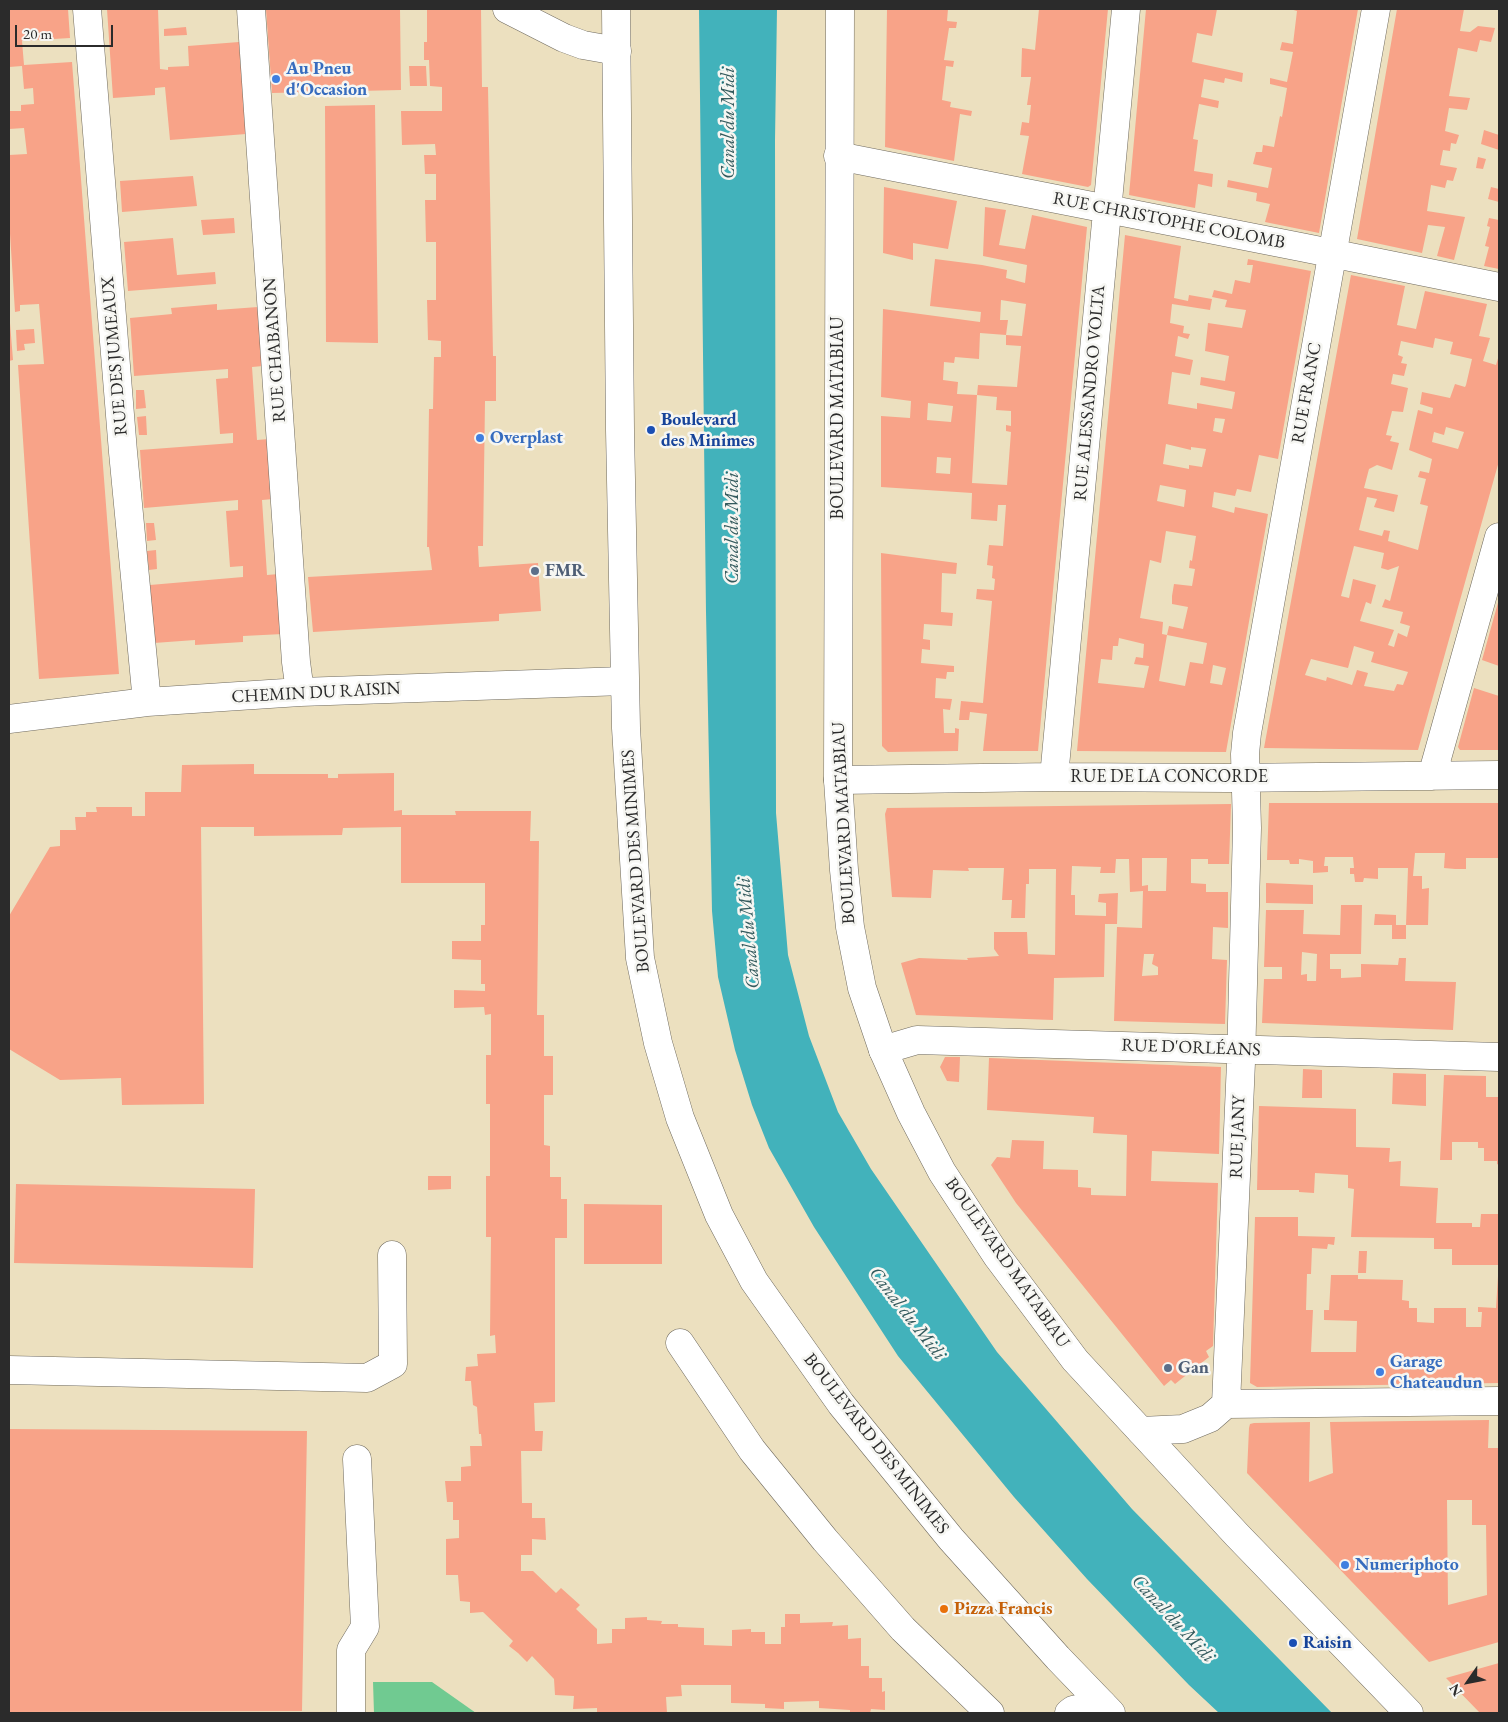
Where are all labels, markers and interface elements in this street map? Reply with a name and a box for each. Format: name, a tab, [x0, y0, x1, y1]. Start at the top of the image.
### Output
scale bar	[18, 15, 115, 47]
text: 20 m	[23, 24, 52, 43]
place label: Au Pneu d'Occasion	[286, 58, 367, 100]
water label: Canal du Midi	[718, 67, 740, 179]
marker: Au Pneu d'Occasion	[270, 73, 282, 85]
street label: RUE CHRISTOPHE COLOMB	[1051, 188, 1287, 254]
street label: RUE DES JUMEAUX	[97, 275, 133, 437]
street label: RUE CHABANON	[259, 277, 291, 423]
street label: RUE ALESSANDRO VOLTA	[1070, 284, 1110, 502]
street label: BOULEVARD MATABIAU	[827, 317, 849, 519]
street label: RUE FRANC	[1287, 341, 1327, 445]
place label: Boulevard des Minimes	[661, 409, 755, 452]
marker: Boulevard des Minimes	[645, 424, 657, 436]
place label: Overplast	[490, 427, 563, 449]
marker: Overplast	[474, 432, 486, 444]
water label: Canal du Midi	[722, 472, 744, 584]
place label: FMR	[545, 560, 585, 582]
marker: FMR	[529, 565, 541, 577]
street label: CHEMIN DU RAISIN	[231, 678, 401, 708]
street label: BOULEVARD MATABIAU	[828, 721, 860, 925]
street label: BOULEVARD DES MINIMES	[617, 749, 655, 973]
street label: RUE DE LA CONCORDE	[1070, 766, 1268, 788]
water label: Canal du Midi	[733, 876, 765, 990]
street label: RUE D'ORLÉANS	[1121, 1035, 1261, 1061]
street label: RUE JANY	[1226, 1095, 1250, 1179]
street label: BOULEVARD MATABIAU	[940, 1174, 1074, 1352]
water label: Canal du Midi	[864, 1263, 950, 1365]
street label: BOULEVARD DES MINIMES	[799, 1349, 953, 1539]
place label: Garage Chateaudun	[1390, 1351, 1483, 1394]
place label: Gan	[1178, 1357, 1209, 1379]
marker: Gan	[1162, 1362, 1174, 1374]
marker: Garage Chateaudun	[1374, 1366, 1386, 1378]
place label: Numeriphoto	[1355, 1554, 1459, 1576]
marker: Numeriphoto	[1339, 1559, 1351, 1571]
water label: Canal du Midi	[1127, 1570, 1219, 1668]
place label: Pizza Francis	[954, 1598, 1052, 1620]
marker: Pizza Francis	[938, 1603, 950, 1615]
place label: Raisin	[1303, 1632, 1352, 1654]
marker: Raisin	[1287, 1637, 1299, 1649]
north arrow	[1443, 1657, 1493, 1707]
text: N	[1445, 1681, 1466, 1700]

